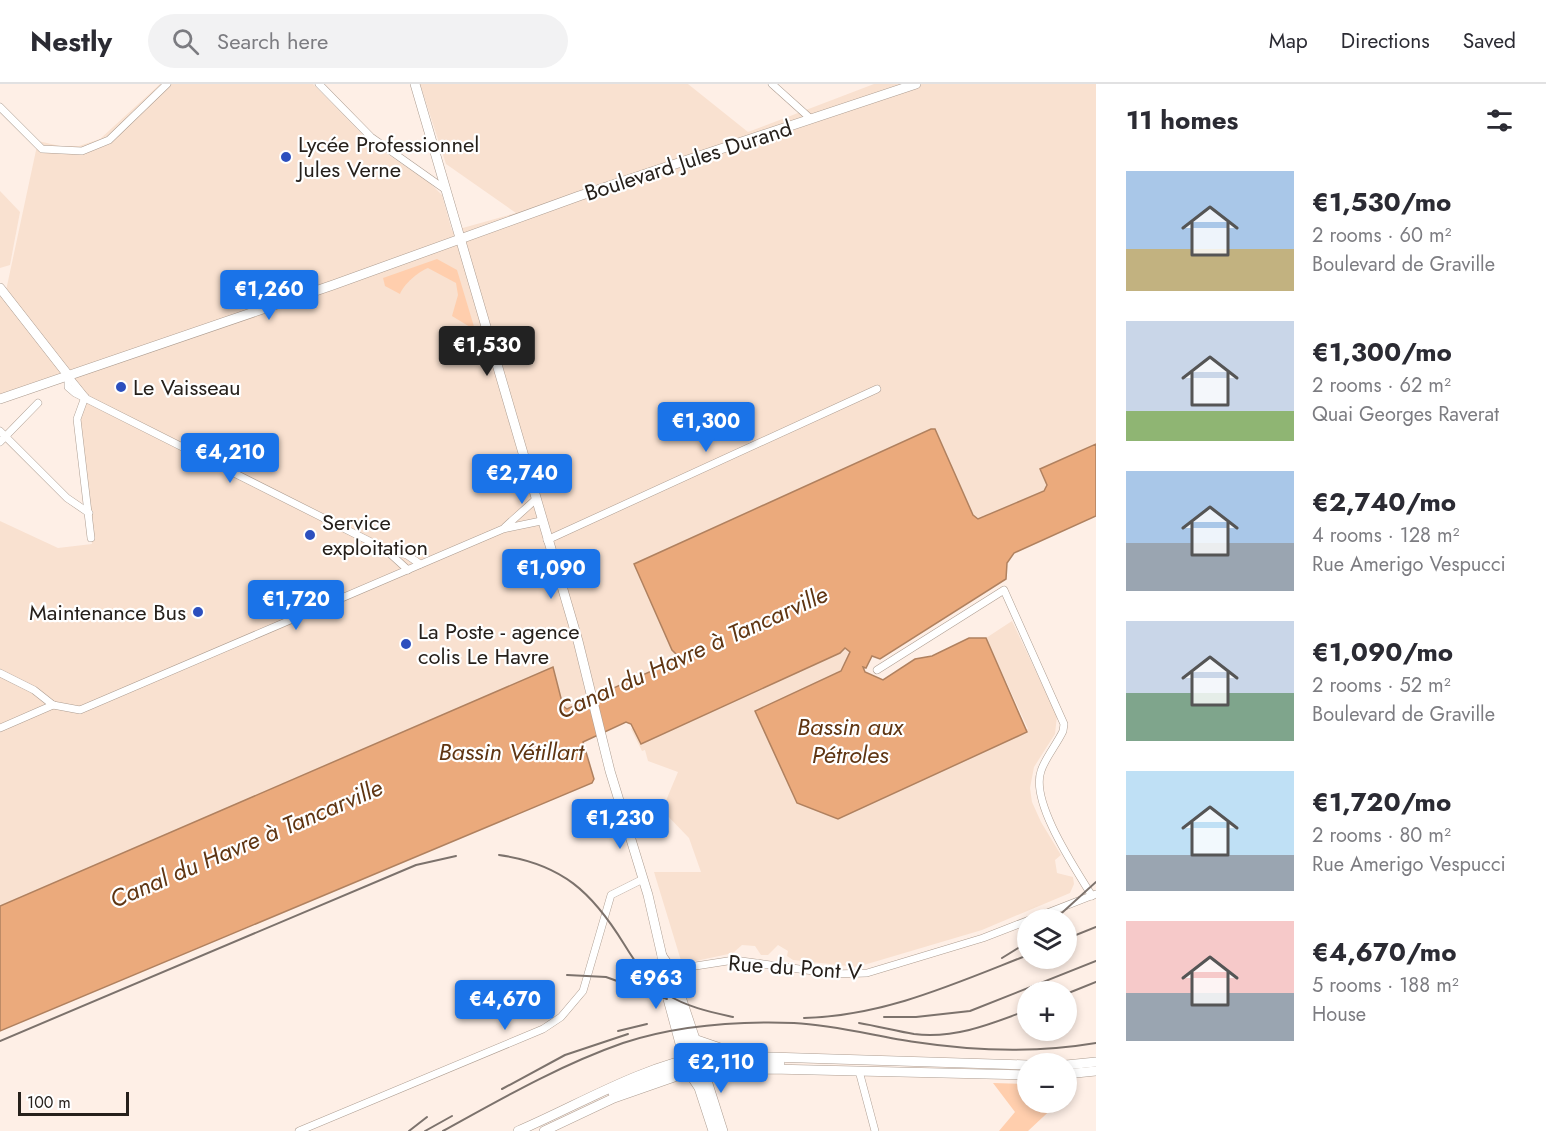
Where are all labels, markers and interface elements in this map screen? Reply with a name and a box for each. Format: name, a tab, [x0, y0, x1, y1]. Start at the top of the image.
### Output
search box	[148, 14, 568, 68]
text: Nestly	[30, 21, 112, 62]
icon: search	[169, 25, 202, 58]
text: Search here	[217, 25, 328, 57]
text: Map	[1269, 26, 1308, 56]
text: Directions	[1341, 26, 1430, 56]
text: Saved	[1463, 26, 1516, 56]
text: 11 homes	[1126, 101, 1238, 139]
icon: filters	[1483, 104, 1516, 137]
street label: Boulevard Jules Durand	[580, 111, 796, 209]
place label: Lycée Professionnel Jules Verne	[295, 128, 479, 185]
marker: Lycée Professionnel Jules Verne	[279, 150, 293, 164]
text: €1,530/mo	[1312, 183, 1451, 221]
icon: home	[1174, 195, 1246, 267]
text: 2 rooms · 60 m²	[1312, 221, 1451, 250]
text: Boulevard de Graville	[1312, 250, 1495, 279]
pin: €1,260	[220, 270, 318, 321]
text: €1,260	[234, 275, 304, 304]
pin: €1,530	[438, 326, 536, 377]
text: €1,530	[453, 331, 521, 360]
text: €1,300/mo	[1312, 333, 1452, 371]
icon: home	[1174, 345, 1246, 417]
place label: Le Vaisseau	[133, 371, 241, 403]
text: 2 rooms · 62 m²	[1312, 371, 1451, 400]
marker: Le Vaisseau	[114, 380, 128, 394]
text: Quai Georges Raverat	[1312, 400, 1499, 429]
pin: €1,300	[657, 402, 755, 453]
text: €1,300	[672, 407, 740, 436]
pin: €4,210	[181, 433, 279, 484]
text: €4,210	[195, 438, 265, 467]
pin: €2,740	[473, 454, 571, 505]
text: €2,740	[486, 459, 558, 488]
text: €2,740/mo	[1312, 483, 1456, 521]
icon: home	[1174, 495, 1246, 567]
place label: Service exploitation	[322, 506, 428, 563]
text: 4 rooms · 128 m²	[1312, 521, 1460, 550]
marker: Service exploitation	[303, 528, 317, 542]
pin: €1,090	[502, 549, 600, 600]
text: Rue Amerigo Vespucci	[1312, 550, 1506, 579]
text: €1,090	[516, 554, 586, 583]
water label: Canal du Havre à Tancarville	[551, 576, 833, 728]
pin: €1,720	[247, 580, 345, 631]
text: €1,720	[262, 585, 330, 614]
place label: Maintenance Bus	[29, 596, 186, 628]
marker: Maintenance Bus	[191, 605, 205, 619]
place label: La Poste - agence colis Le Havre	[418, 615, 580, 672]
text: €1,090/mo	[1312, 633, 1453, 671]
marker: La Poste - agence colis Le Havre	[399, 637, 413, 651]
icon: home	[1174, 645, 1246, 717]
text: 2 rooms · 52 m²	[1312, 671, 1451, 700]
text: Boulevard de Graville	[1312, 700, 1495, 729]
water label: Bassin aux Pétroles	[797, 709, 904, 772]
water label: Bassin Vétillart	[438, 734, 585, 769]
water label: Canal du Havre à Tancarville	[104, 770, 388, 916]
text: €1,720/mo	[1312, 783, 1451, 821]
icon: home	[1174, 795, 1246, 867]
pin: €1,230	[571, 799, 669, 850]
text: €1,230	[586, 804, 654, 833]
text: 2 rooms · 80 m²	[1312, 821, 1451, 850]
text: Rue Amerigo Vespucci	[1312, 850, 1506, 879]
map controls	[1017, 909, 1077, 1113]
button: layers	[1017, 909, 1077, 969]
text: €4,670/mo	[1312, 933, 1457, 971]
icon: home	[1174, 945, 1246, 1017]
street label: Rue du Pont V	[727, 946, 863, 988]
pin: €963	[620, 959, 692, 1010]
text: €963	[630, 964, 682, 993]
text: 5 rooms · 188 m²	[1312, 971, 1459, 1000]
pin: €4,670	[456, 980, 554, 1031]
button: +	[1017, 981, 1077, 1041]
text: €4,670	[469, 985, 541, 1014]
text: House	[1312, 1000, 1366, 1029]
pin: €2,110	[672, 1043, 770, 1094]
text: €2,110	[688, 1048, 754, 1077]
button: −	[1017, 1053, 1077, 1113]
scale bar	[18, 1089, 129, 1116]
text: 100 m	[27, 1091, 71, 1114]

